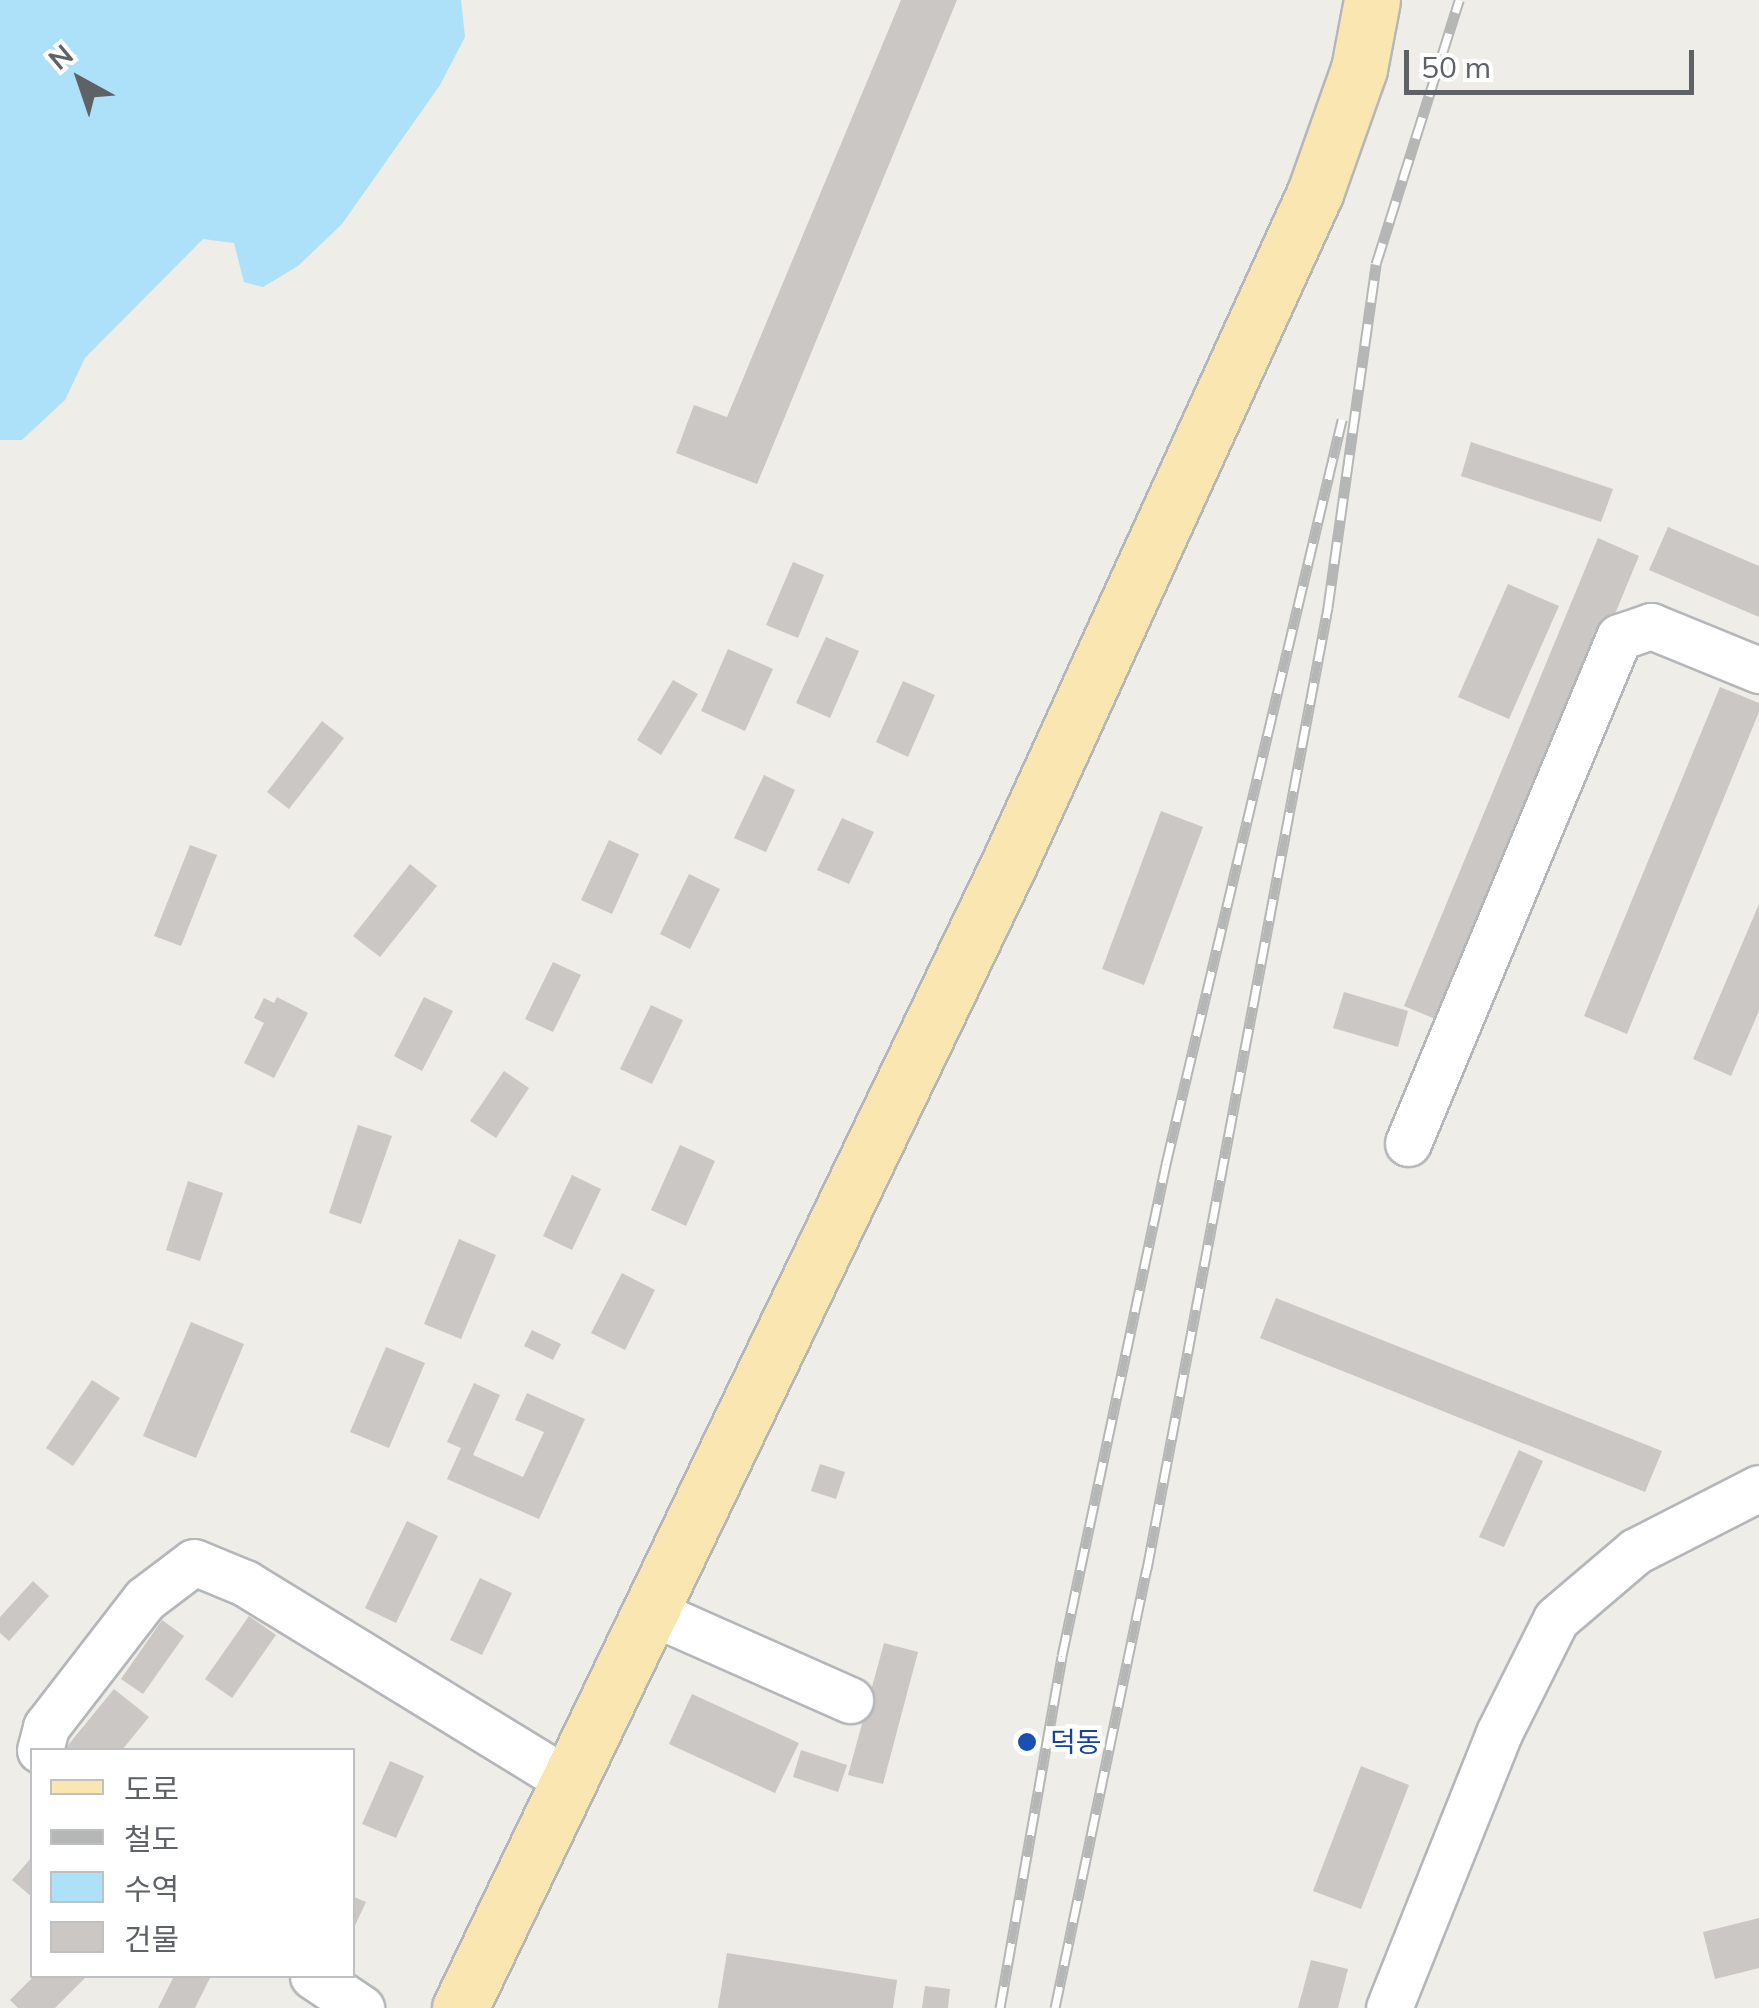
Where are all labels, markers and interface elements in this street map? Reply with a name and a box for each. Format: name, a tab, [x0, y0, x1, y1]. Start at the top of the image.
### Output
north arrow	[30, 30, 130, 130]
scale bar	[1409, 30, 1699, 92]
text: N	[41, 36, 80, 77]
text: 50 m	[1421, 48, 1491, 86]
place label: 덕동	[1050, 1725, 1102, 1759]
marker: 덕동	[1014, 1729, 1040, 1755]
legend	[30, 1748, 355, 1978]
text: 도로	[124, 1770, 179, 1808]
text: 철도	[124, 1820, 179, 1858]
text: 수역	[124, 1870, 179, 1908]
text: 건물	[124, 1920, 179, 1958]

